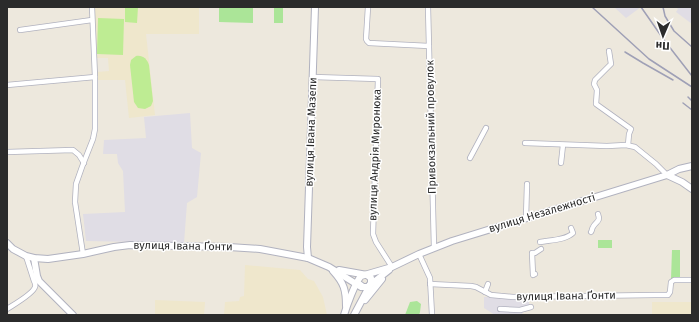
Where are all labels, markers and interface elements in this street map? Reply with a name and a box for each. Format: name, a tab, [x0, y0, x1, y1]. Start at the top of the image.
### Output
north arrow	[643, 16, 683, 56]
text: Пн	[656, 39, 670, 52]
street label: Привокзальний провулок	[423, 60, 439, 194]
street label: вулиця Івана Мазепи	[303, 77, 319, 187]
street label: вулиця Андрія Миронюка	[366, 89, 384, 221]
street label: вулиця Незалежності	[487, 191, 597, 235]
street label: вулиця Івана Ґонти	[133, 239, 233, 253]
street label: вулиця Івана Ґонти	[516, 289, 616, 303]

